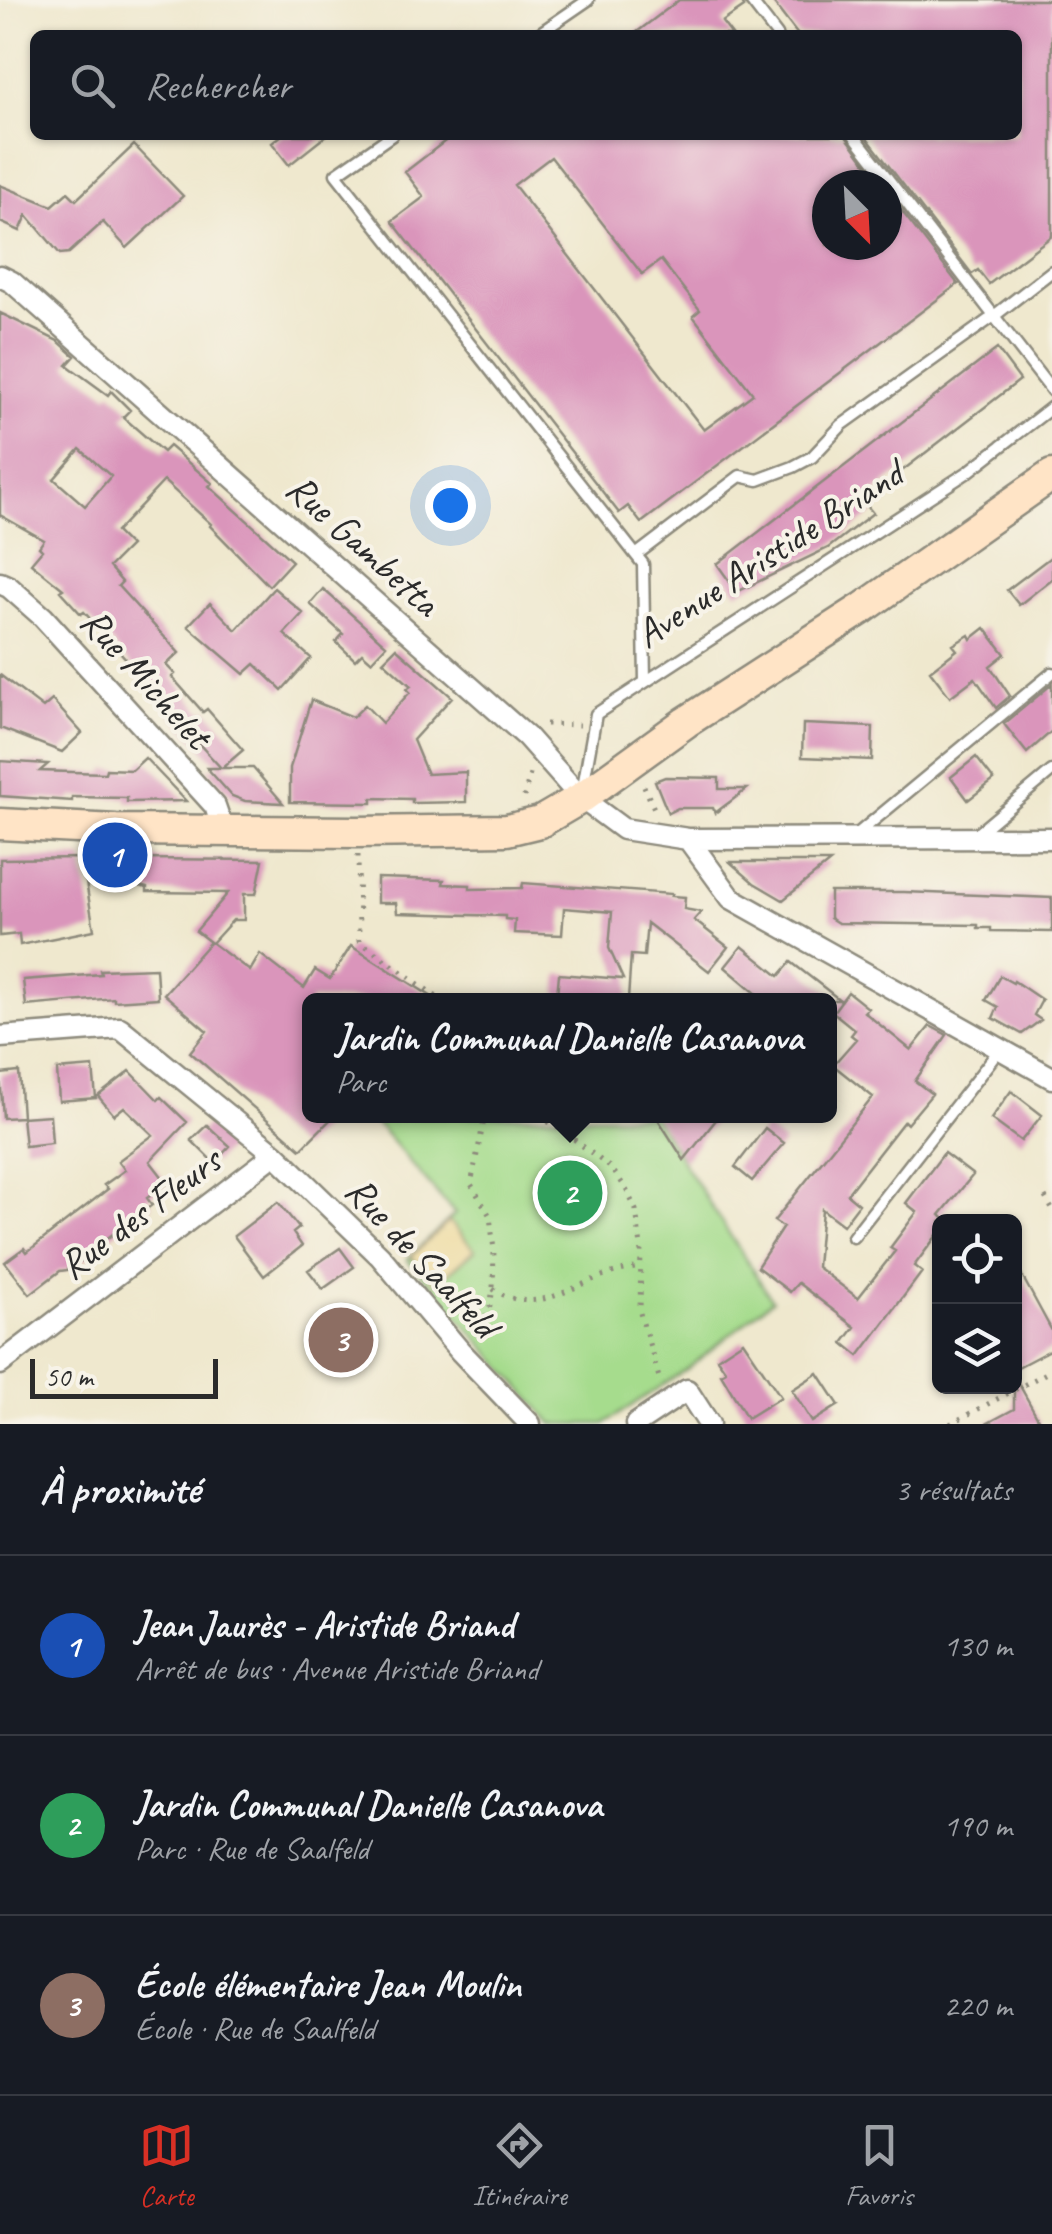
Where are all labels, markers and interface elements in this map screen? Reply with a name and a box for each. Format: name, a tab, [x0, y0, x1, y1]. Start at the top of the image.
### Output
search box	[30, 30, 1022, 140]
icon: search	[65, 58, 120, 113]
text: Rechercher	[145, 62, 291, 109]
north arrow	[812, 170, 902, 260]
street label: Avenue Aristide Briand	[626, 446, 917, 659]
street label: Rue Gambetta	[276, 463, 452, 629]
your location	[425, 480, 476, 531]
street label: Rue Michelet	[70, 597, 225, 762]
pin: 1	[82, 818, 148, 892]
popup	[302, 993, 837, 1123]
text: Jardin Communal Danielle Casanova	[336, 1014, 803, 1061]
text: Parc	[336, 1061, 386, 1102]
street label: Rue des Fleurs	[49, 1134, 234, 1290]
pin: 2	[538, 1156, 602, 1230]
street label: Rue de Saalfeld	[335, 1166, 514, 1353]
map controls	[932, 1214, 1022, 1394]
button: locate	[932, 1214, 1022, 1304]
pin: 3	[308, 1302, 374, 1378]
button: layers	[932, 1304, 1022, 1394]
scale bar	[30, 1354, 218, 1398]
text: 50 m	[45, 1359, 93, 1394]
text: À proximité	[40, 1463, 200, 1516]
text: 3 résultats	[895, 1469, 1012, 1510]
text: Jean Jaurès - Aristide Briand	[135, 1601, 514, 1648]
text: 1	[65, 1625, 80, 1666]
text: 130 m	[943, 1625, 1012, 1666]
text: Arrêt de bus · Avenue Aristide Briand	[135, 1648, 539, 1689]
text: Jardin Communal Danielle Casanova	[135, 1781, 602, 1828]
text: 2	[65, 1805, 80, 1846]
text: 190 m	[943, 1805, 1012, 1846]
text: Parc · Rue de Saalfeld	[135, 1828, 369, 1869]
text: École élémentaire Jean Moulin	[135, 1961, 521, 2008]
text: 3	[65, 1985, 80, 2026]
text: 220 m	[943, 1985, 1012, 2026]
text: École · Rue de Saalfeld	[135, 2008, 375, 2049]
tab: Carte	[139, 2118, 194, 2213]
tab: Itinéraire	[472, 2118, 567, 2213]
tab: Favoris	[845, 2118, 913, 2213]

